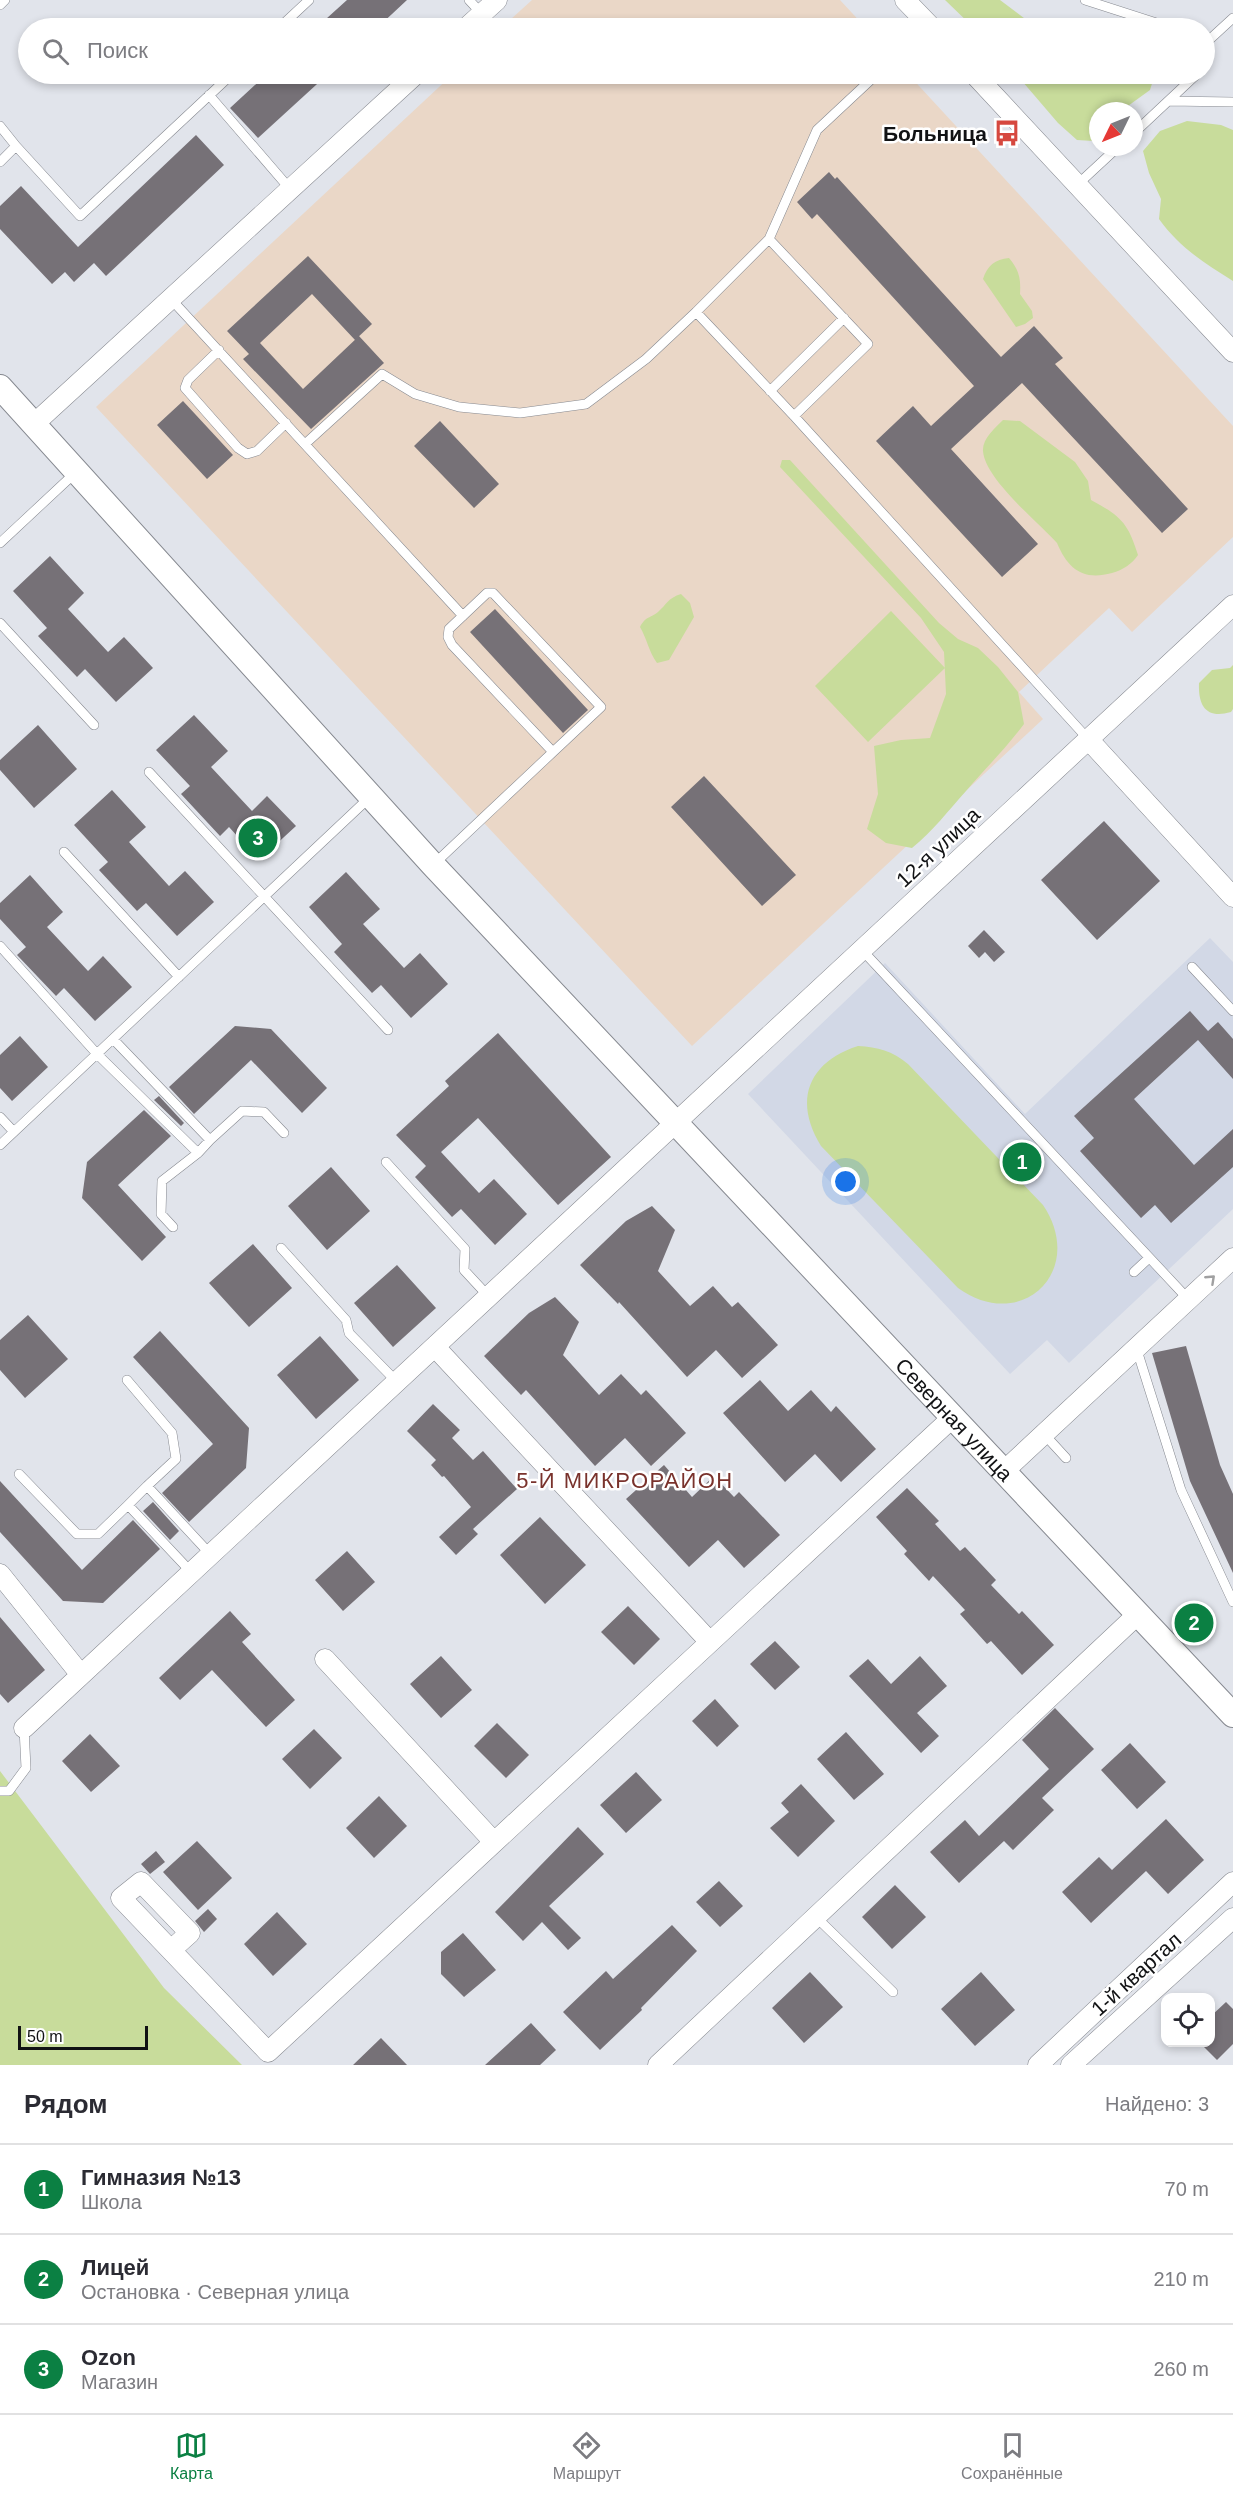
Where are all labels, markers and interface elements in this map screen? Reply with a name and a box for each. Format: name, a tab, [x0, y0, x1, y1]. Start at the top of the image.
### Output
search box	[18, 18, 1215, 84]
icon: search	[39, 35, 72, 68]
text: Поиск	[87, 38, 148, 63]
north arrow	[1089, 102, 1143, 156]
bus stop icon: Больница	[992, 118, 1022, 148]
place label: Больница	[883, 122, 987, 145]
street label: 12-я улица	[892, 802, 985, 891]
pin: 3	[238, 816, 278, 860]
pin: 1	[1002, 1140, 1042, 1184]
your location	[831, 1167, 860, 1196]
one-way arrow	[1203, 1275, 1214, 1286]
street label: Северная улица	[892, 1353, 1018, 1485]
district label: 5-Й МИКРОРАЙОН	[516, 1468, 734, 1493]
pin: 2	[1174, 1600, 1214, 1646]
street label: 1-й квартал	[1086, 1928, 1186, 2020]
map controls	[1161, 1993, 1215, 2047]
button: locate	[1161, 1993, 1215, 2047]
scale bar	[18, 2023, 148, 2050]
text: 50 m	[27, 2028, 63, 2045]
text: Рядом	[24, 2089, 107, 2119]
text: Найдено: 3	[1105, 2093, 1209, 2115]
text: Гимназия №13	[81, 2165, 241, 2190]
text: 1	[38, 2178, 49, 2200]
text: 70 m	[1165, 2178, 1209, 2200]
text: Школа	[81, 2191, 142, 2213]
text: Лицей	[81, 2255, 149, 2280]
text: 2	[38, 2268, 49, 2290]
text: 210 m	[1153, 2268, 1209, 2290]
text: Остановка · Северная улица	[81, 2281, 349, 2303]
text: Ozon	[81, 2345, 136, 2370]
text: 3	[38, 2358, 49, 2380]
text: 260 m	[1153, 2358, 1209, 2380]
text: Магазин	[81, 2371, 158, 2393]
tab: Карта	[170, 2429, 213, 2483]
tab: Маршрут	[553, 2429, 621, 2483]
tab: Сохранённые	[961, 2429, 1063, 2483]

